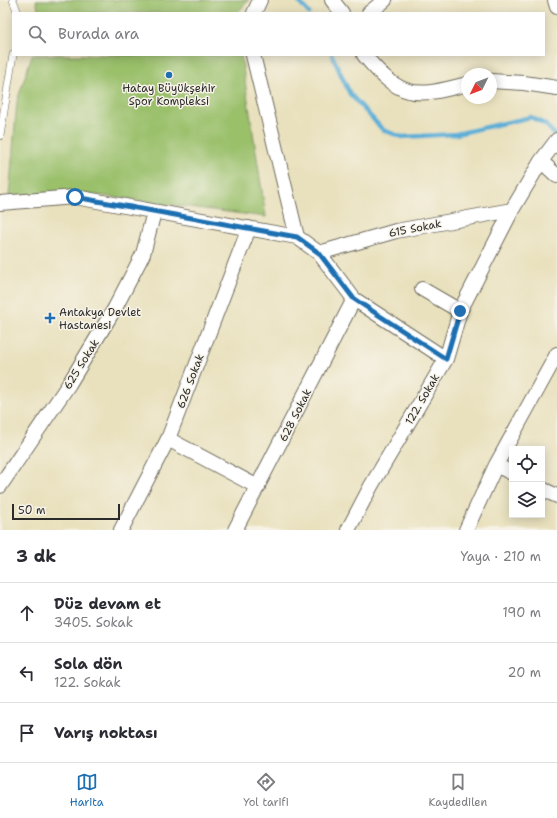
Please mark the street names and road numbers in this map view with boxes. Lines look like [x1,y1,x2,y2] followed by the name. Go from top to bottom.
[387,216,443,241] street label: 615 Sokak
[60,336,103,392] street label: 625 Sokak
[173,352,208,411] street label: 626 Sokak
[402,371,443,428] street label: 122. Sokak
[276,386,315,444] street label: 628 Sokak

